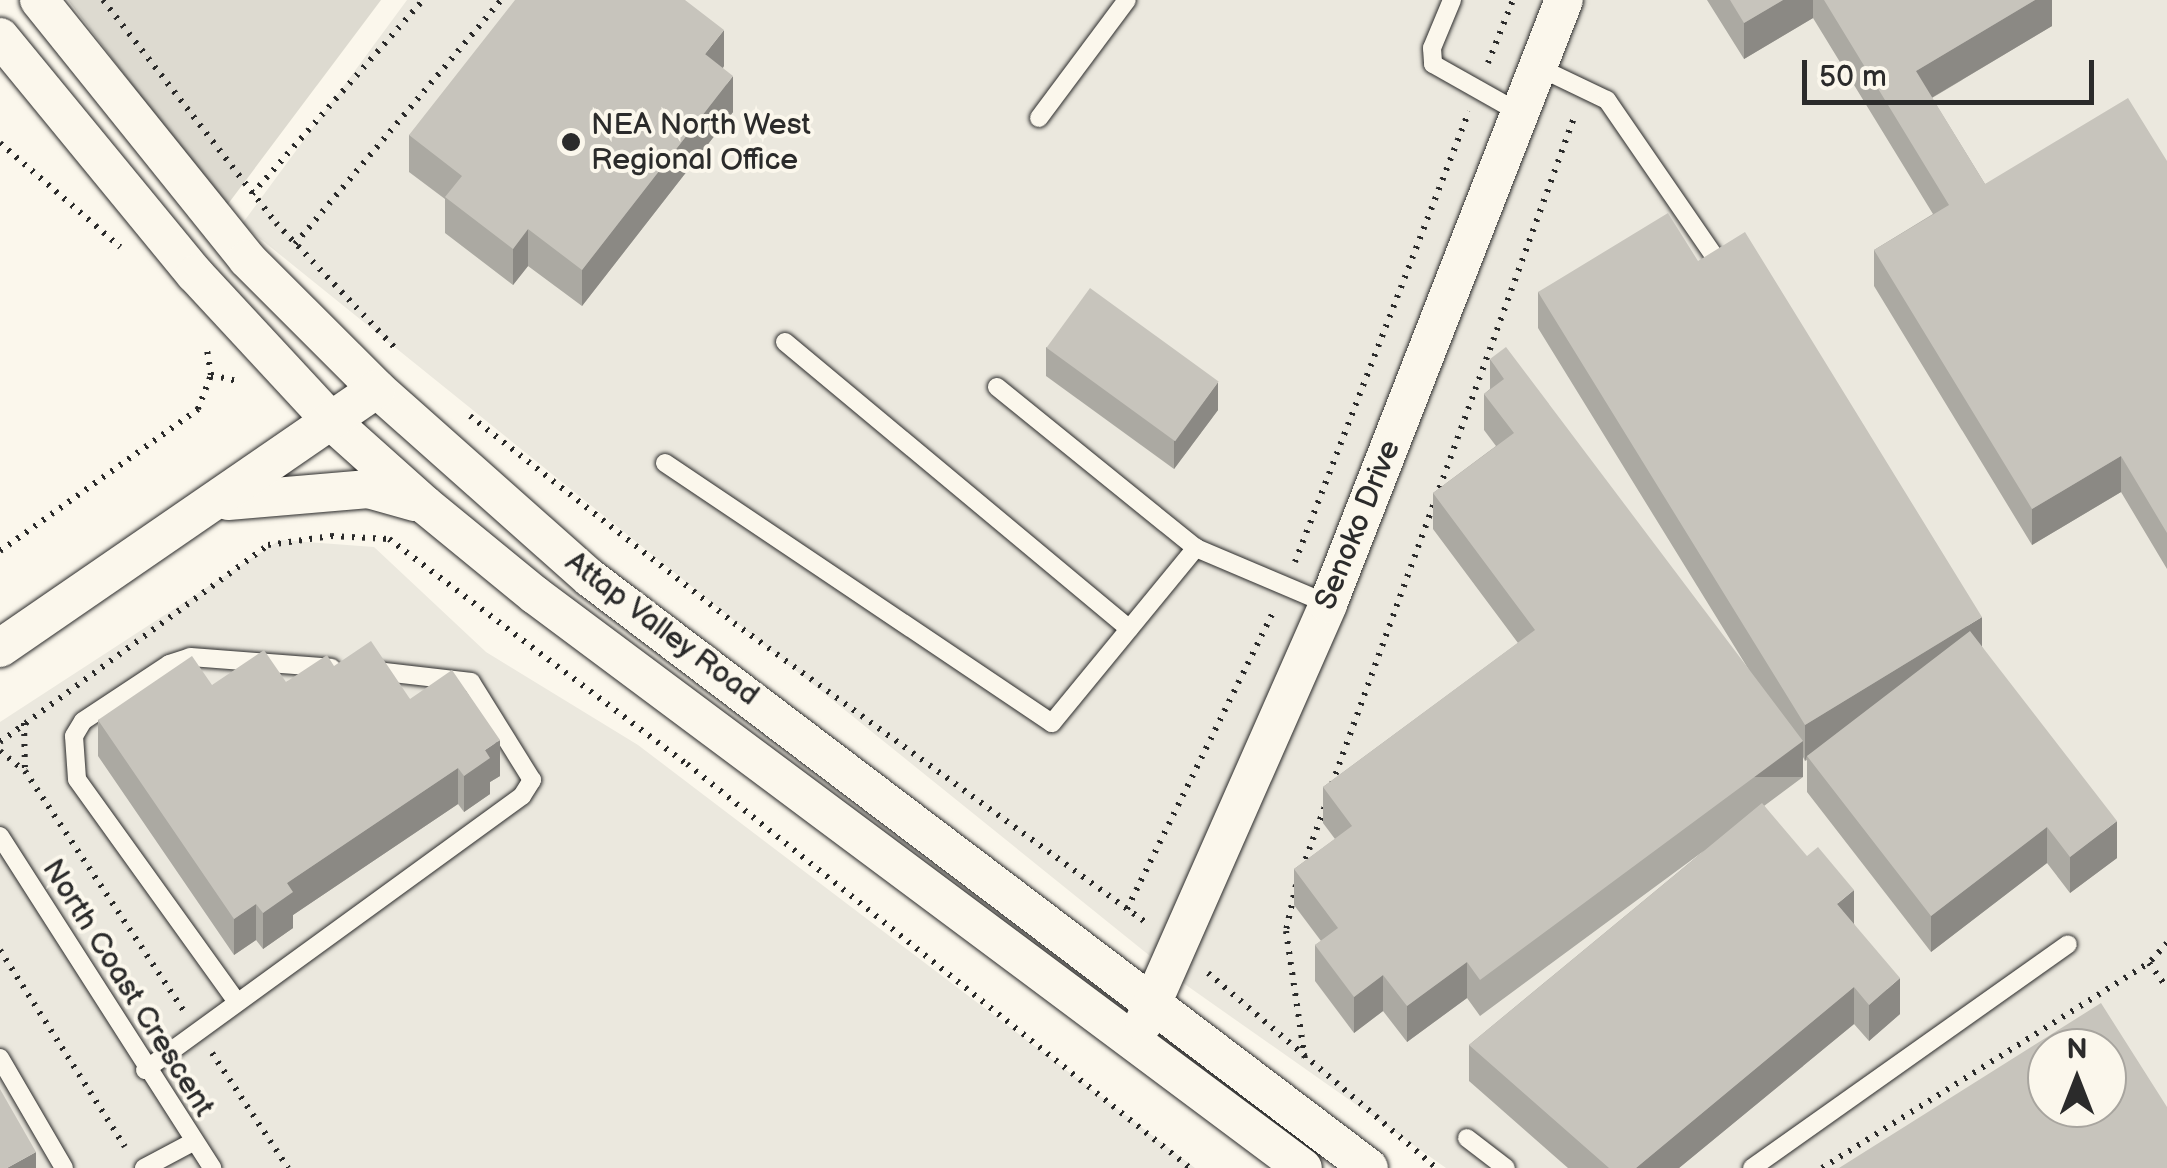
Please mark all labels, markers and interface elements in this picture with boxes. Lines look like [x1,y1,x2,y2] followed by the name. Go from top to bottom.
[1807,40,2100,102] scale bar
[1819,59,1887,95] text: 50 m
[591,107,812,178] place label: NEA North West Regional Office
[560,131,582,153] marker: NEA North West Regional Office
[1308,435,1408,615] street label: Senoko Drive
[557,543,767,715] street label: Attap Valley Road
[34,853,222,1123] street label: North Coast Crescent
[2027,1028,2127,1128] north arrow
[2066,1033,2088,1066] text: N

